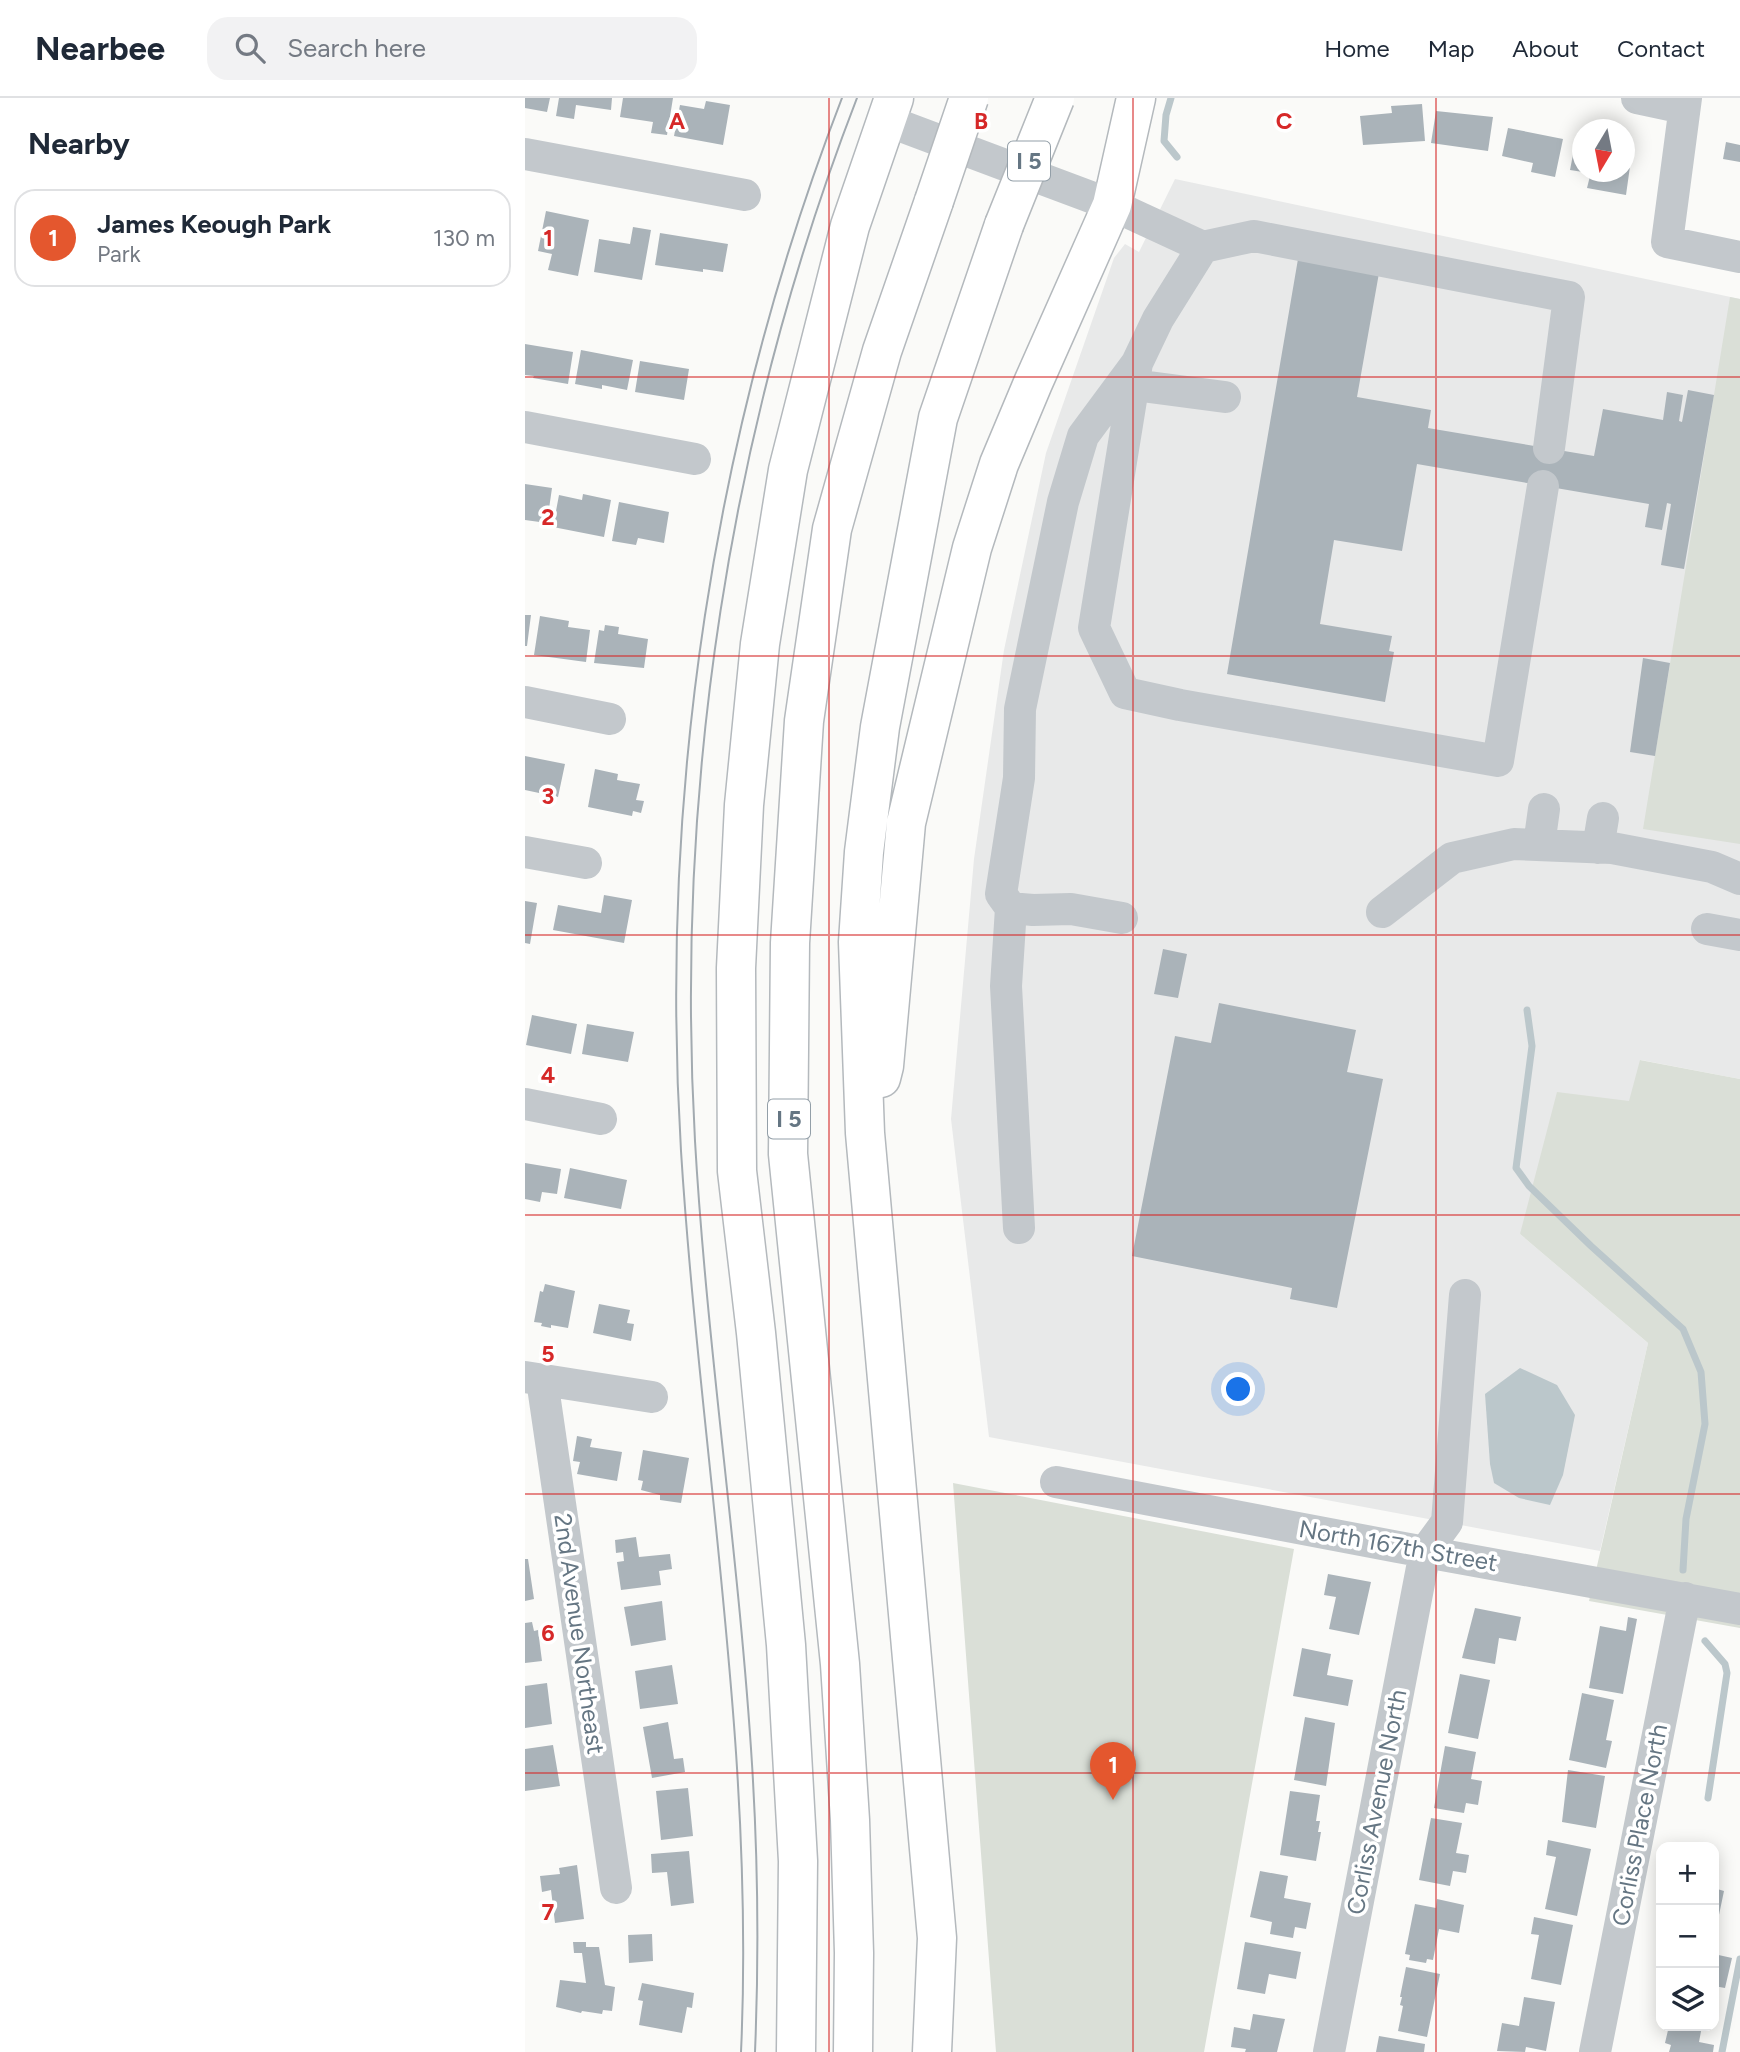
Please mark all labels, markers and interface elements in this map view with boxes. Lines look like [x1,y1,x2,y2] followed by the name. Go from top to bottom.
[207,17,697,80] search box
[35,29,165,68] text: Nearbee
[231,29,269,67] icon: search
[287,32,426,64] text: Search here
[1324,34,1390,63] text: Home
[1428,34,1474,63] text: Map
[1512,34,1579,63] text: About
[1617,34,1705,63] text: Contact
[669,107,686,135] text: A
[974,107,988,135] text: B
[1276,107,1293,135] text: C
[1572,119,1635,182] north arrow
[28,125,130,162] text: Nearby
[1008,142,1050,180] road number: I 5
[97,208,331,240] text: James Keough Park
[48,224,58,252] text: 1
[433,224,495,252] text: 130 m
[543,224,553,252] text: 1
[97,240,141,268] text: Park
[541,503,555,531] text: 2
[542,782,554,810] text: 3
[541,1061,555,1089] text: 4
[768,1100,810,1138] road number: I 5
[541,1340,555,1368] text: 5
[1221,1372,1255,1406] your location
[548,1512,611,1756] street label: 2nd Avenue Northeast
[1297,1514,1500,1577] street label: North 167th Street
[541,1619,555,1647] text: 6
[1340,1687,1413,1917] street label: Corliss Avenue North
[1606,1722,1673,1928] street label: Corliss Place North
[1090,1742,1136,1800] pin: 1
[1656,1842,1719,2031] map controls
[1656,1842,1719,1905] button: +
[542,1898,555,1926] text: 7
[1656,1905,1719,1968] button: −
[1656,1968,1719,2031] button: layers

